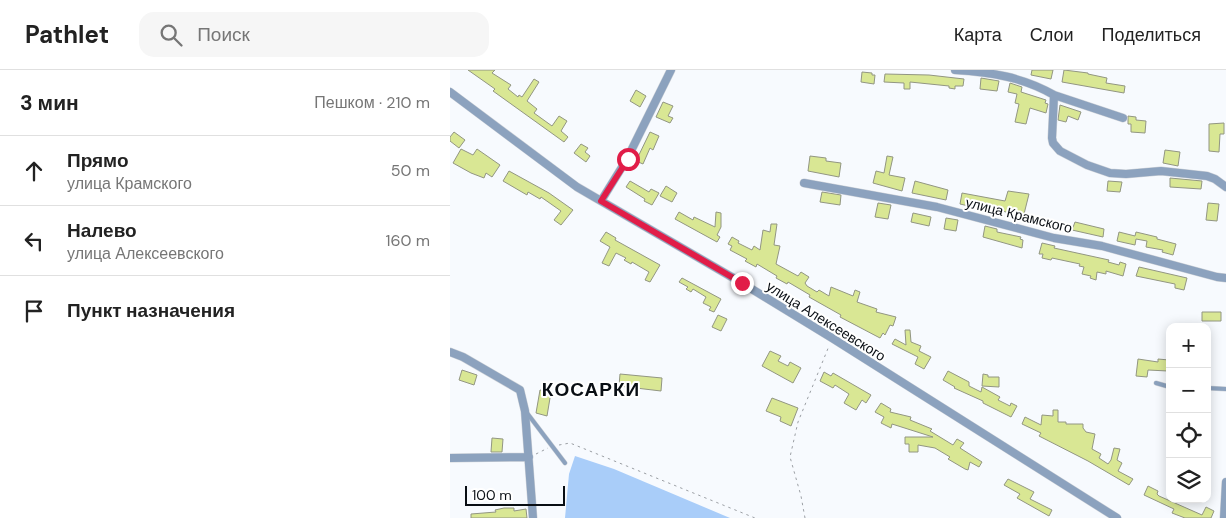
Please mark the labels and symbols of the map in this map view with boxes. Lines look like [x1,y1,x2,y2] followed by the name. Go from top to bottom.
[617,148,640,171] route start
[964,193,1074,237] street label: улица Крамского
[731,272,754,295] route end
[763,277,889,365] street label: улица Алексеевского
[542,377,640,402] district label: КОСАРКИ
[465,483,565,506] scale bar

